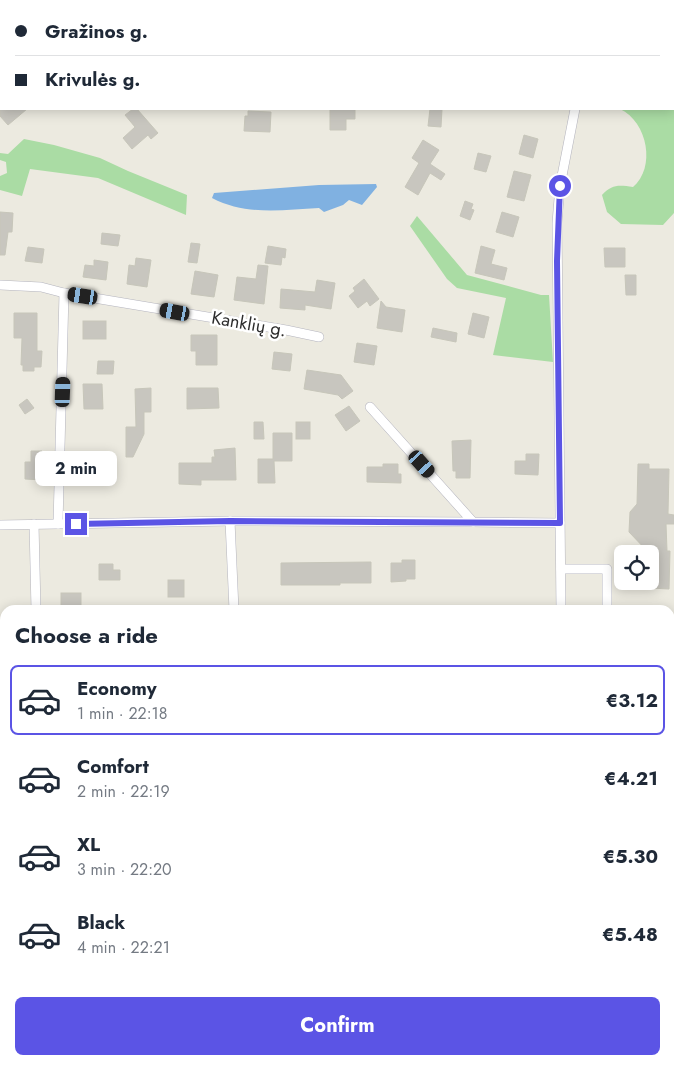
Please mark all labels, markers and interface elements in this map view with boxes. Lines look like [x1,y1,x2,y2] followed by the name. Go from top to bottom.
[45,18,148,45] text: Gražinos g.
[45,66,140,93] text: Krivulės g.
[549,175,571,197] route start
[67,286,98,306] car
[158,302,191,322] car
[210,305,288,343] street label: Kanklių g.
[54,377,71,407] car
[406,448,437,480] car
[35,452,117,486] callout: 2 min
[55,457,97,480] text: 2 min
[65,513,87,535] route end
[614,545,659,590] map controls
[614,545,659,590] button: locate
[15,619,158,651] text: Choose a ride
[77,675,157,702] text: Economy
[17,678,62,723] icon: car
[606,687,658,714] text: €3.12
[77,702,167,725] text: 1 min · 22:18
[77,753,149,780] text: Comfort
[17,756,62,801] icon: car
[604,765,658,792] text: €4.21
[77,780,170,803] text: 2 min · 22:19
[77,831,100,858] text: XL
[17,834,62,879] icon: car
[603,843,658,870] text: €5.30
[77,858,172,881] text: 3 min · 22:20
[77,909,125,936] text: Black
[17,912,62,957] icon: car
[602,921,658,948] text: €5.48
[77,936,170,959] text: 4 min · 22:21
[15,997,660,1055] button: Confirm

